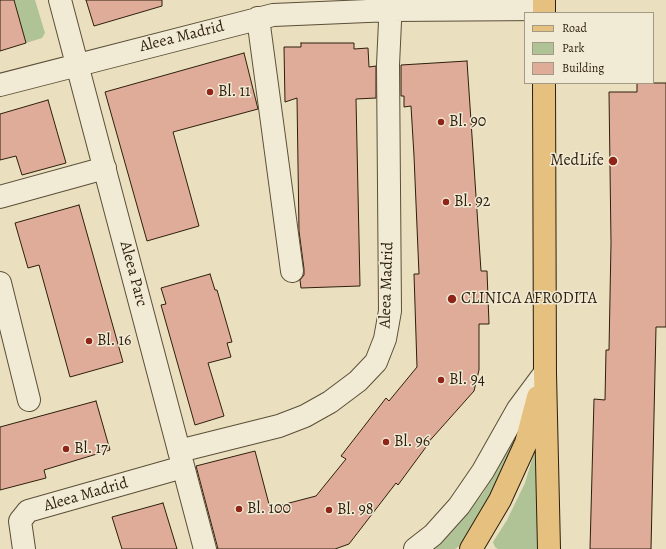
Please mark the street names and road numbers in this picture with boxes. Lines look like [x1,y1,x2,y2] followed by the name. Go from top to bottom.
[138,17,226,57] street label: Aleea Madrid
[115,239,151,309] street label: Aleea Parc
[376,241,398,329] street label: Aleea Madrid
[42,474,130,516] street label: Aleea Madrid

